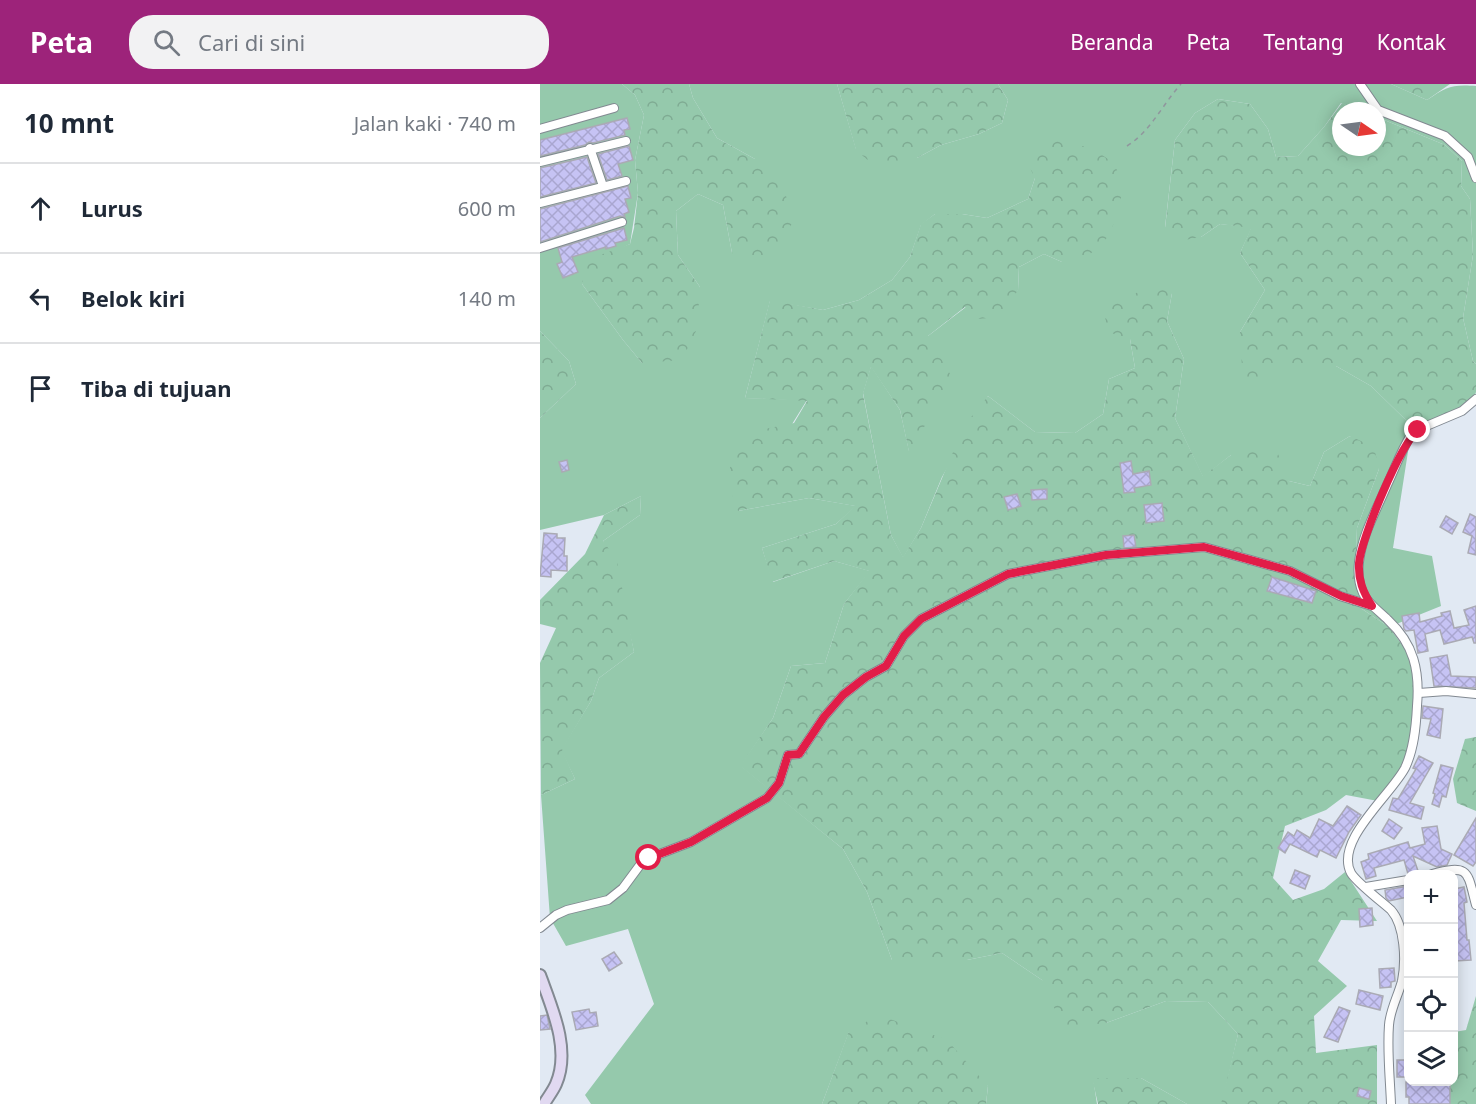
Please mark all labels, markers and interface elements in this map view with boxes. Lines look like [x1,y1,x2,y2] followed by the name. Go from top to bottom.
[129,15,549,69] search box
[30,23,93,61] text: Peta
[150,26,183,59] icon: search
[198,27,305,57] text: Cari di sini
[1070,28,1154,56] text: Beranda
[1187,28,1230,56] text: Peta
[1263,28,1344,56] text: Tentang
[1377,28,1446,56] text: Kontak
[1332,102,1386,156] north arrow
[24,105,114,141] text: 10 mnt
[354,110,516,137] text: Jalan kaki · 740 m
[24,192,57,225] icon: ahead
[81,193,143,223] text: Lurus
[458,195,516,222] text: 600 m
[24,282,57,315] icon: left
[81,283,185,313] text: Belok kiri
[458,285,516,312] text: 140 m
[24,372,57,405] icon: arrive
[81,373,231,403] text: Tiba di tujuan
[1404,416,1430,442] route end
[635,844,661,870] route start
[1404,870,1458,1086] map controls
[1404,870,1458,924] button: +
[1404,924,1458,978] button: −
[1404,978,1458,1032] button: locate
[1404,1032,1458,1086] button: layers

